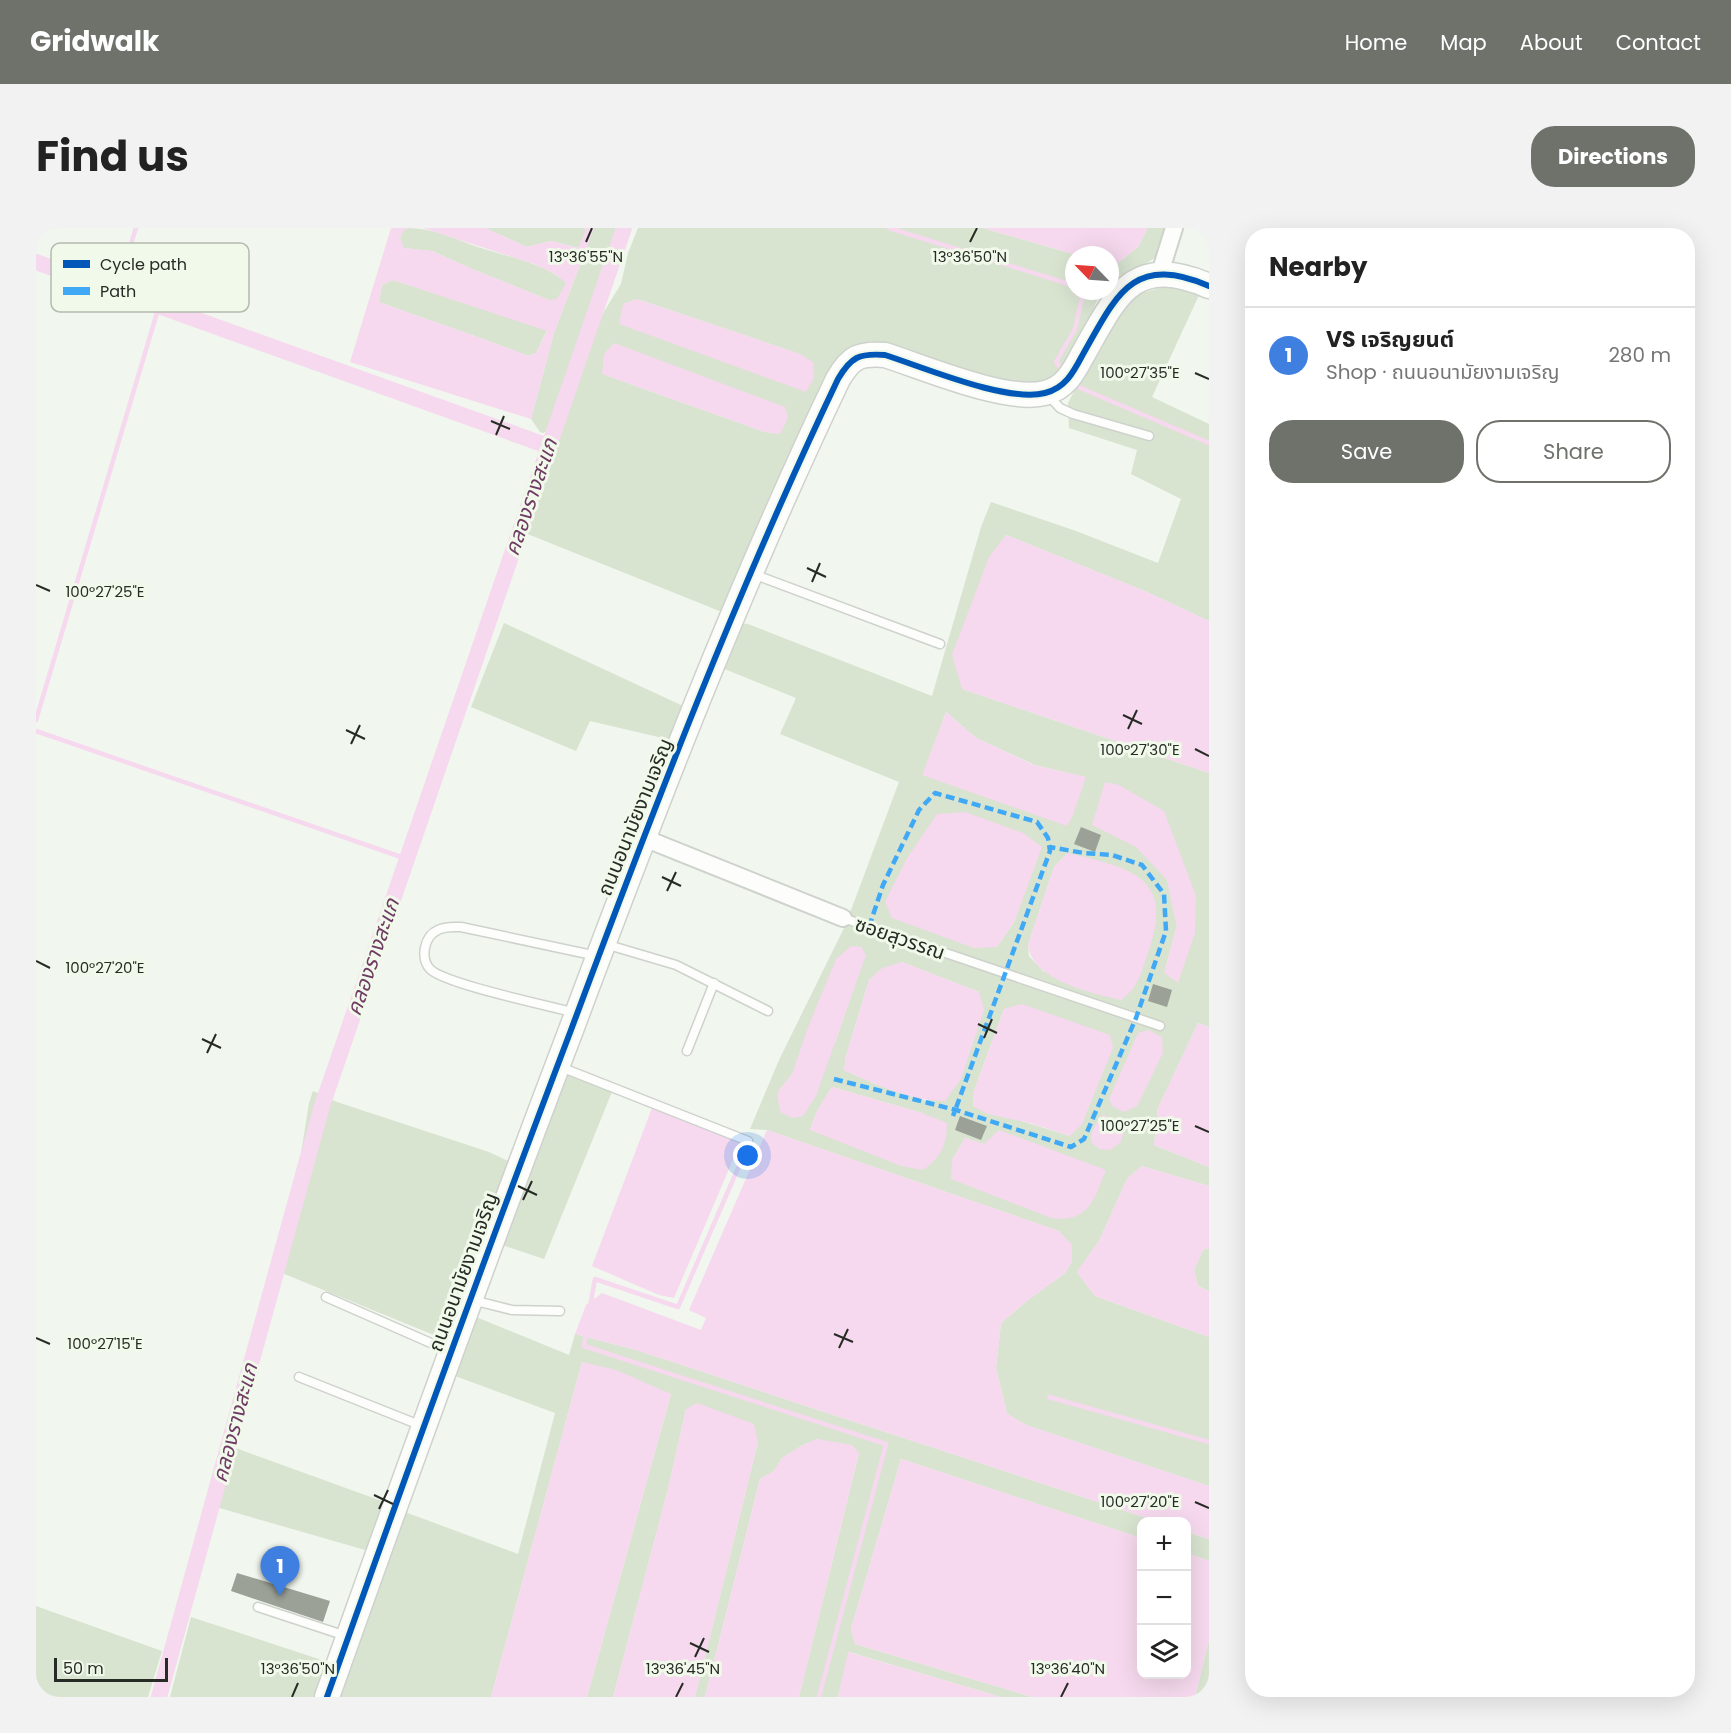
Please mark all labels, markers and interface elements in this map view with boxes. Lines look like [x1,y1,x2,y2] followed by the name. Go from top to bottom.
[30,22,159,61] text: Gridwalk
[1345,28,1407,57] text: Home
[1440,28,1487,57] text: Map
[1520,28,1583,57] text: About
[1616,28,1701,57] text: Contact
[1531,126,1695,187] button: Directions
[36,127,189,186] text: Find us
[51,243,249,312] legend
[549,246,623,267] text: 13°36'55"N
[933,246,1007,267] text: 13°36'50"N
[1065,246,1119,300] north arrow
[1269,249,1367,285] text: Nearby
[100,253,187,276] text: Cycle path
[100,280,136,303] text: Path
[1326,324,1454,355] text: VS เจริญยนต์
[1285,341,1292,369] text: 1
[1608,341,1671,369] text: 280 m
[1326,358,1559,386] text: Shop · ถนนอนามัยงามเจริญ
[1100,362,1180,383] text: 100°27'35"E
[1269,420,1464,483] button: Save
[1476,420,1671,483] button: Share
[497,433,565,559] water label: คลองรางสะแก
[65,581,145,602] text: 100°27'25"E
[591,734,679,900] street label: ถนนอนามัยงามเจริญ
[1100,739,1180,760] text: 100°27'30"E
[339,893,407,1019] water label: คลองรางสะแก
[851,910,949,966] street label: ซอยสุวรรณ
[65,957,145,978] text: 100°27'20"E
[1100,1115,1180,1136] text: 100°27'25"E
[733,1141,762,1170] your location
[421,1188,505,1356] street label: ถนนอนามัยงามเจริญ
[67,1333,143,1354] text: 100°27'15"E
[205,1359,265,1485] water label: คลองรางสะแก
[1100,1491,1180,1512] text: 100°27'20"E
[1137,1517,1191,1679] map controls
[1137,1517,1191,1571] button: +
[260,1546,300,1596] pin: 1
[1137,1571,1191,1625] button: −
[1137,1625,1191,1679] button: layers
[54,1655,168,1682] scale bar
[63,1657,104,1680] text: 50 m
[261,1658,335,1679] text: 13°36'50"N
[646,1658,720,1679] text: 13°36'45"N
[1031,1658,1105,1679] text: 13°36'40"N

